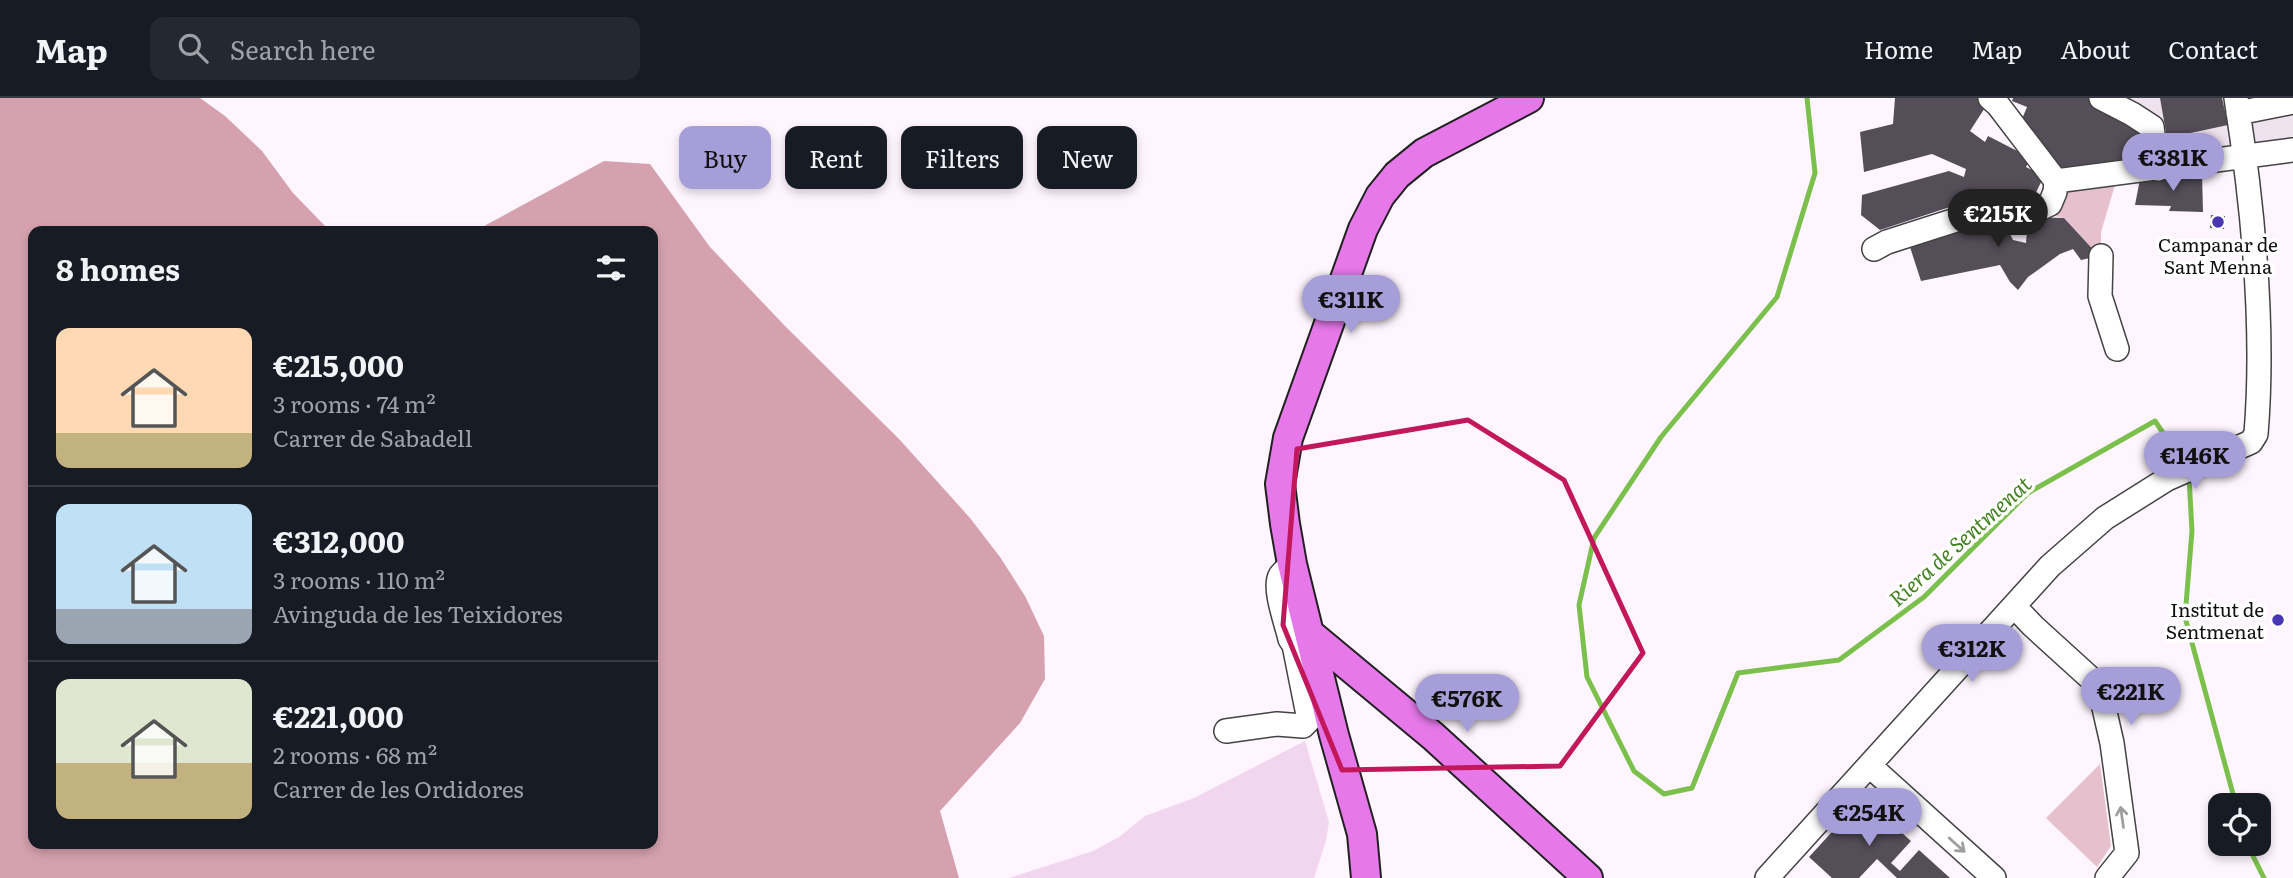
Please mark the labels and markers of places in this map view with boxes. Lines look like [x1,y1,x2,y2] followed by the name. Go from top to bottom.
[2124,134,2222,193] pin: €381K
[1949,190,2047,249] pin: €215K
[2210,214,2226,230] marker: Campanar de Sant Menna
[2158,230,2278,280] place label: Campanar de Sant Menna
[1302,275,1400,335] pin: €311K
[2146,432,2244,491] pin: €146K
[2166,595,2264,645] place label: Institut de Sentmenat
[2270,612,2286,628] marker: Institut de Sentmenat
[1923,624,2021,684] pin: €312K
[2082,668,2180,727] pin: €221K
[1418,674,1516,734] pin: €576K
[1820,788,1918,848] pin: €254K

